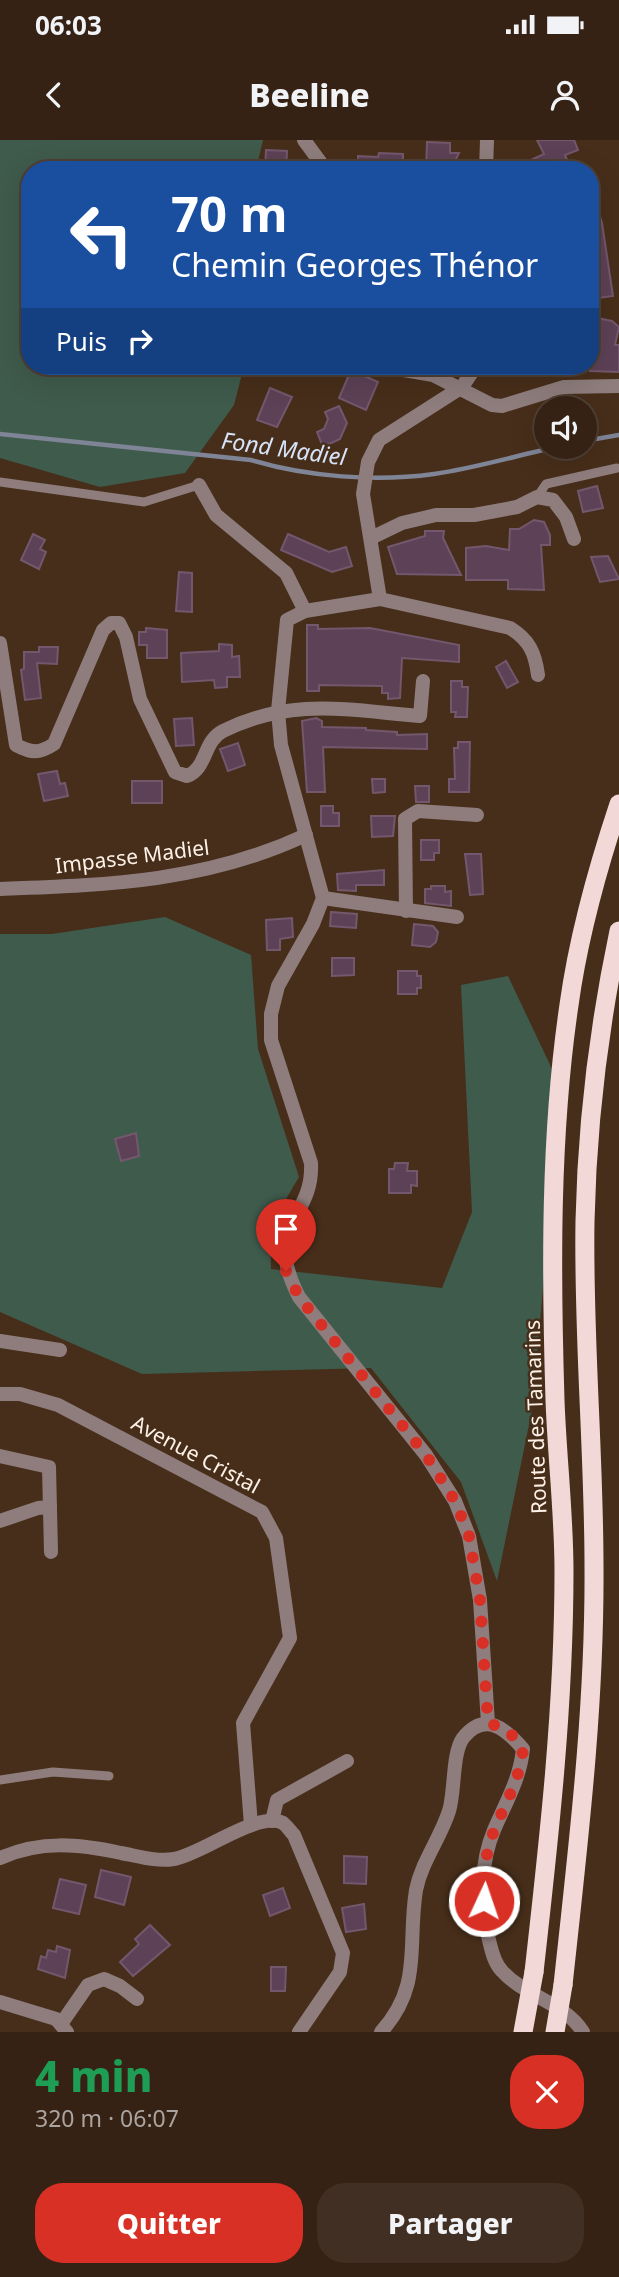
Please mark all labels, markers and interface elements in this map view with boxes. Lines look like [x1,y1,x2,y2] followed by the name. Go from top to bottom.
[35,7,102,43] text: 06:03
[249,73,370,116] text: Beeline
[35,76,73,114] icon: back
[546,76,584,114] icon: person
[171,180,288,246] text: 70 m
[56,189,147,280] icon: left
[171,243,538,286] text: Chemin Georges Thénor
[121,322,159,360] icon: right
[56,323,107,359] text: Puis
[534,396,597,459] map controls
[534,396,597,459] button: sound
[220,423,349,473] water label: Fond Madiel
[53,833,211,879] street label: Impasse Madiel
[256,1199,316,1271] pin
[267,1210,305,1248] icon: arrive
[518,1319,552,1515] street label: Route des Tamarins
[127,1408,265,1500] street label: Avenue Cristal
[447,1864,521,1938] position arrow
[35,2047,152,2104] text: 4 min
[510,2055,584,2129] button: close
[35,2102,179,2134] text: 320 m · 06:07
[35,2183,303,2263] button: Quitter
[317,2183,584,2263] button: Partager

